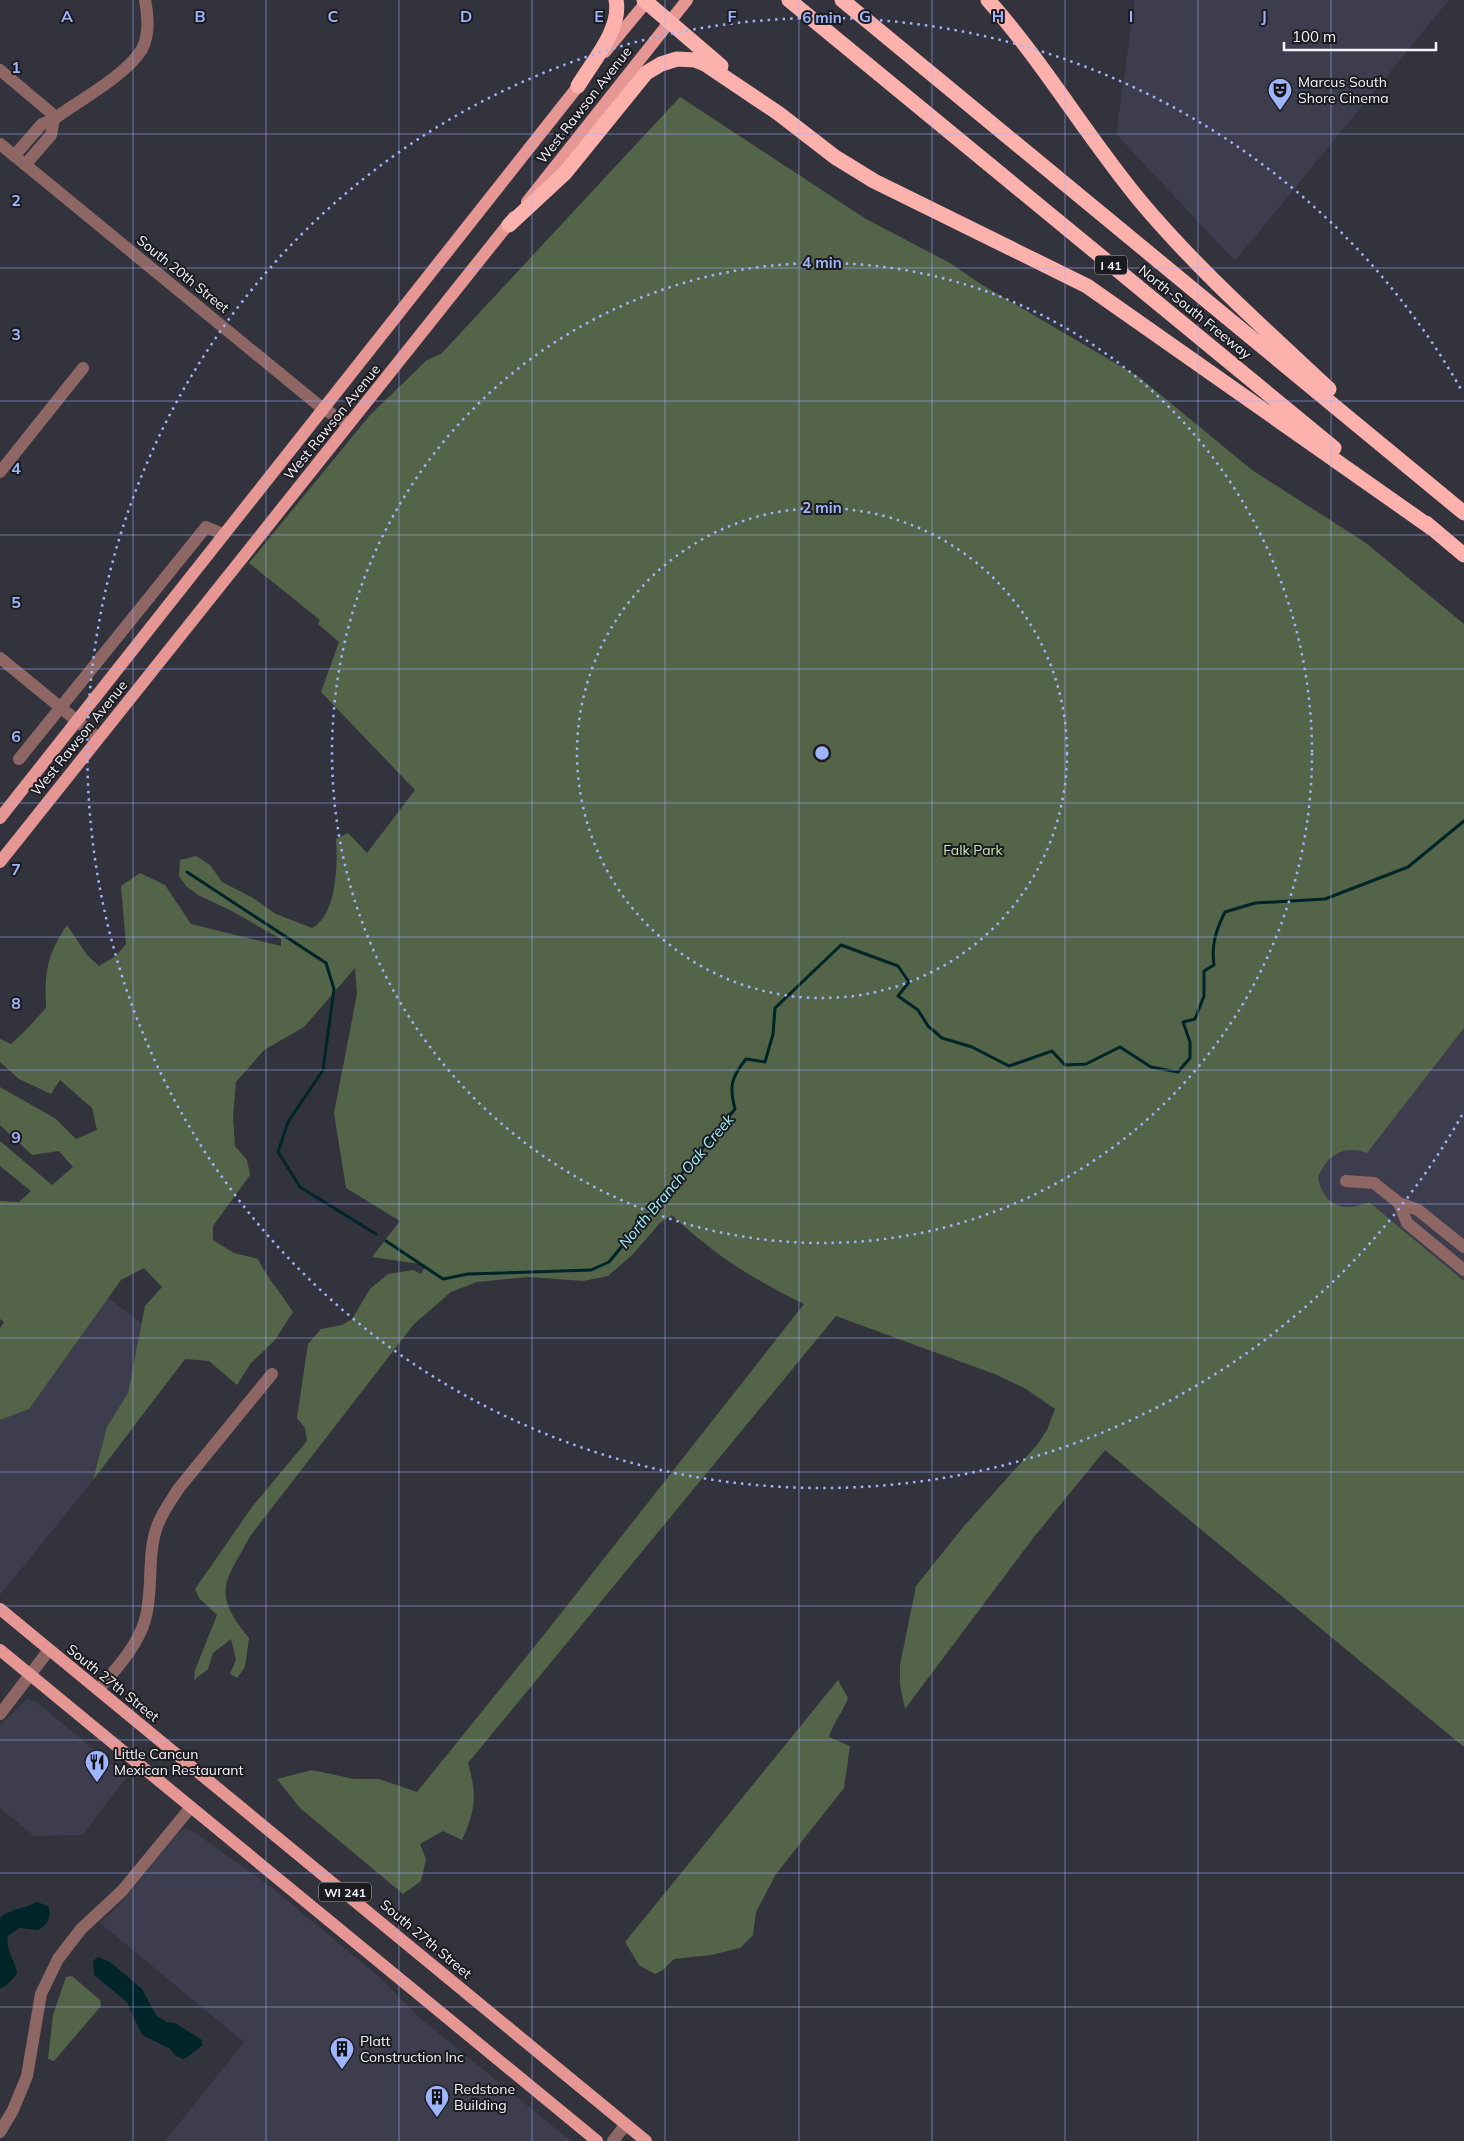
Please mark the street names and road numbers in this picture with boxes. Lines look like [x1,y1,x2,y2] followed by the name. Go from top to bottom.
[533,43,635,167] street label: West Rawson Avenue
[133,231,233,317] street label: South 20th Street
[1095,256,1127,274] road number: I 41
[1135,261,1255,363] street label: North-South Freeway
[280,361,384,483] street label: West Rawson Avenue
[27,677,131,799] street label: West Rawson Avenue
[63,1640,163,1726] street label: South 27th Street
[319,1882,371,1901] road number: WI 241
[377,1896,475,1983] street label: South 27th Street

